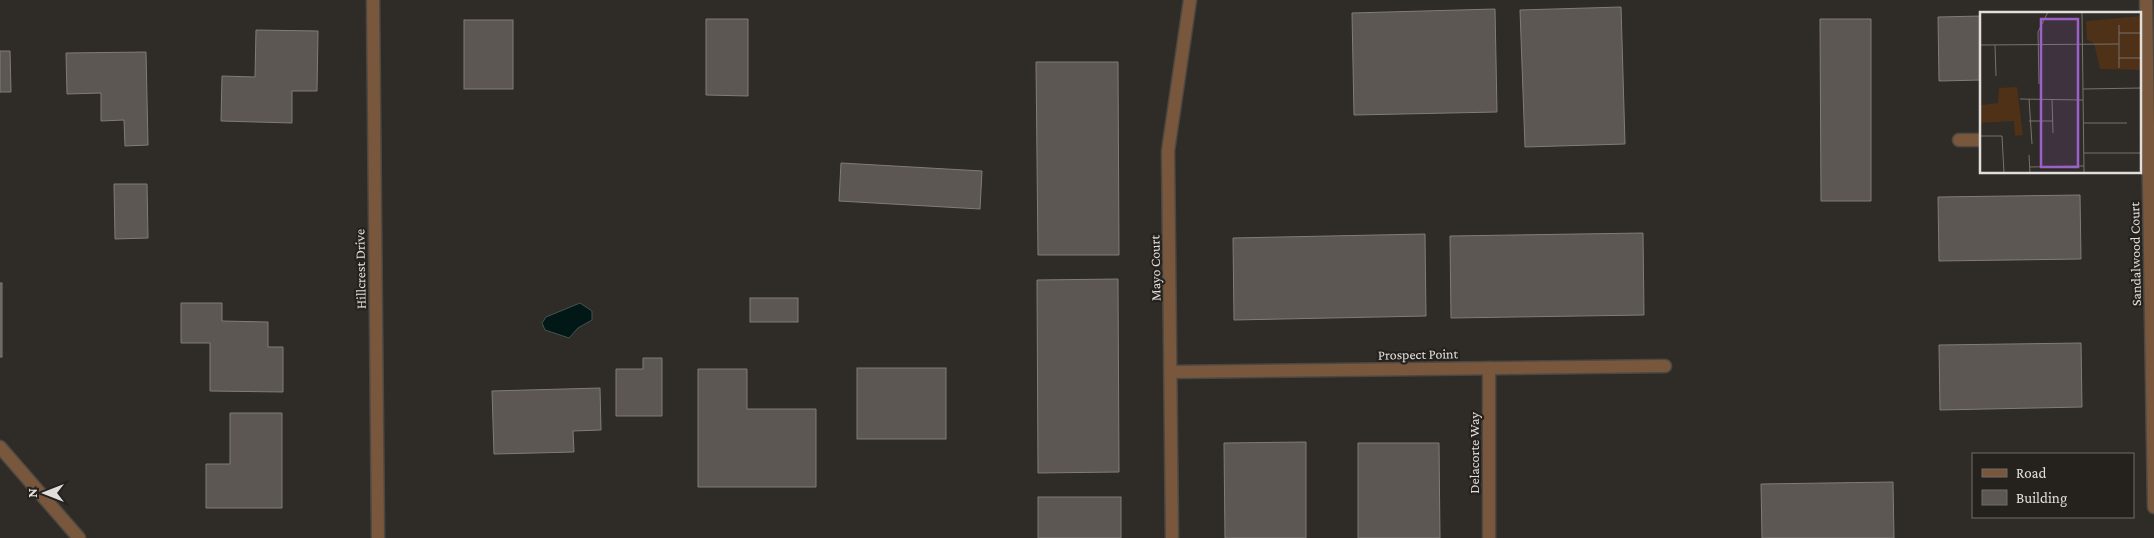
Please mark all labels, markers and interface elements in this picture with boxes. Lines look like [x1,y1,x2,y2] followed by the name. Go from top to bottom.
[1980,12,2142,174] inset map
[2126,201,2144,306] street label: Sandalwood Court
[351,229,369,309] street label: Hillcrest Drive
[1146,234,1164,301] street label: Mayo Court
[1378,345,1459,363] street label: Prospect Point
[1466,412,1482,494] street label: Delacorte Way
[1972,453,2134,518] legend
[2016,465,2047,481] text: Road
[20,468,70,518] north arrow
[24,488,40,498] text: N
[2016,490,2067,507] text: Building

